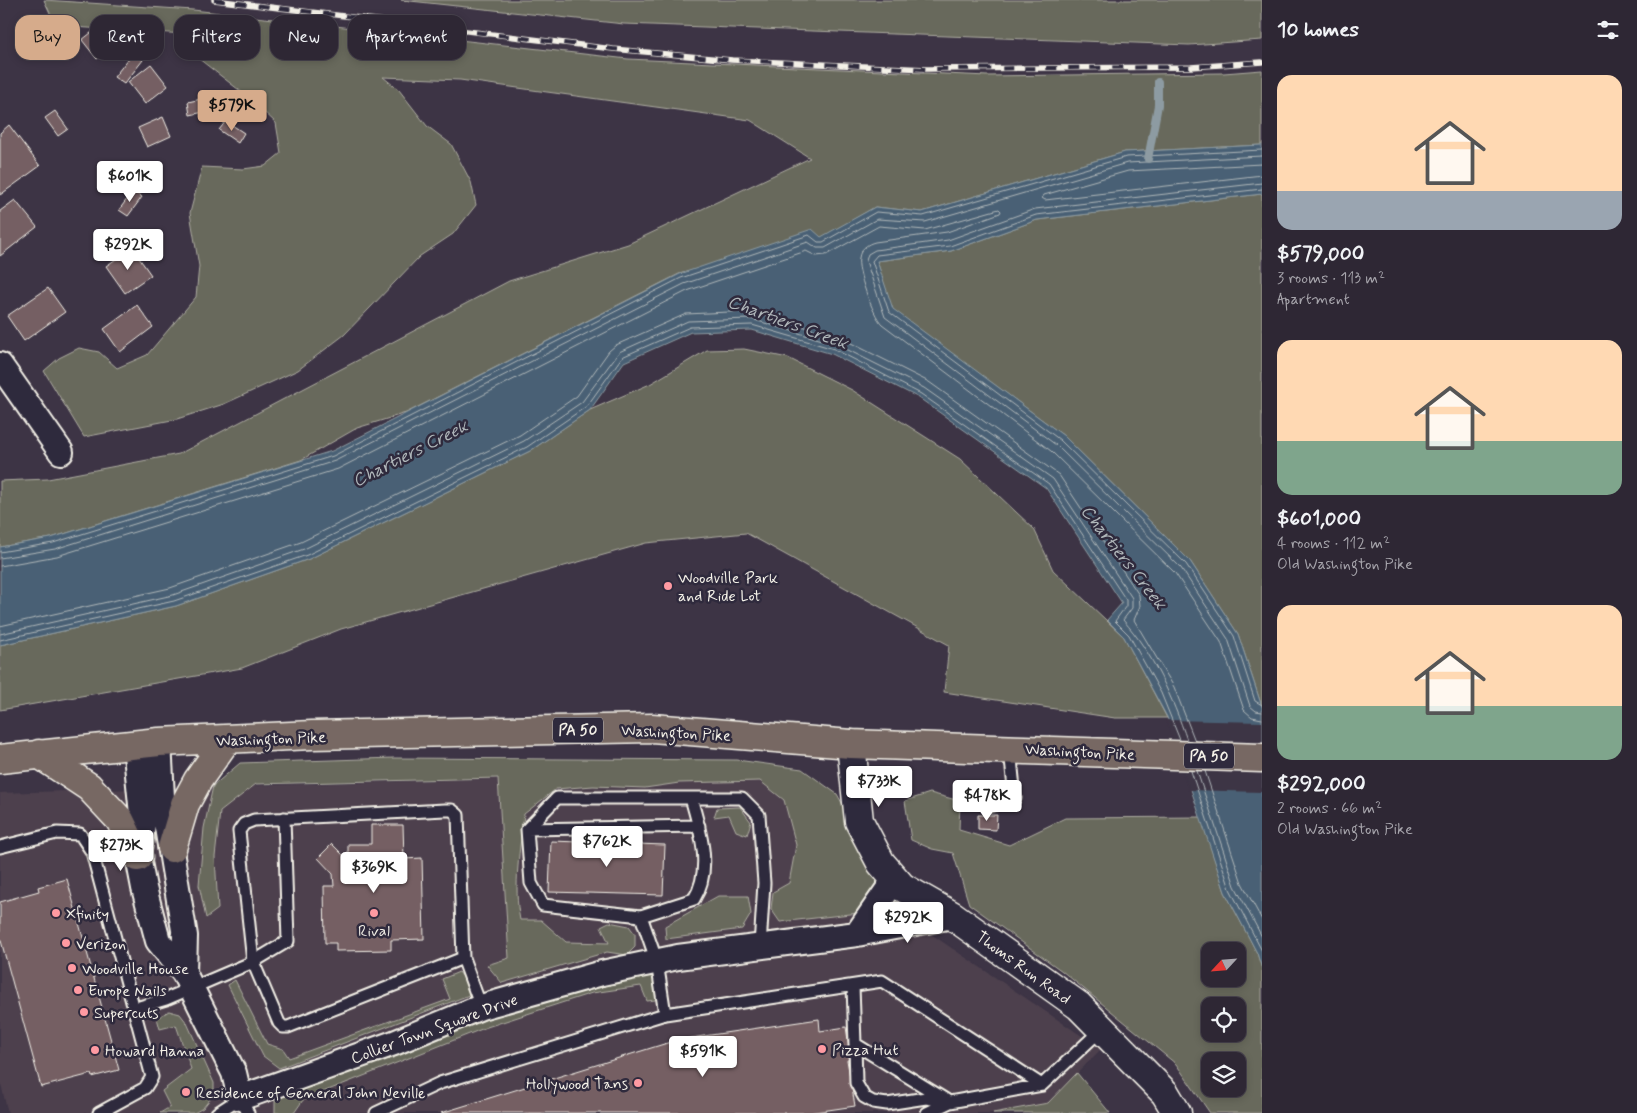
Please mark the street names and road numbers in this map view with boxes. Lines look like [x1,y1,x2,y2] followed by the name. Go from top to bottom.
[553,718,603,742] road number: PA 50
[620,720,731,748] street label: Washington Pike
[216,727,326,753] street label: Washington Pike
[1024,739,1135,767] street label: Washington Pike
[1184,744,1234,768] road number: PA 50
[972,927,1075,1010] street label: Thoms Run Road
[348,989,521,1069] street label: Collier Town Square Drive

